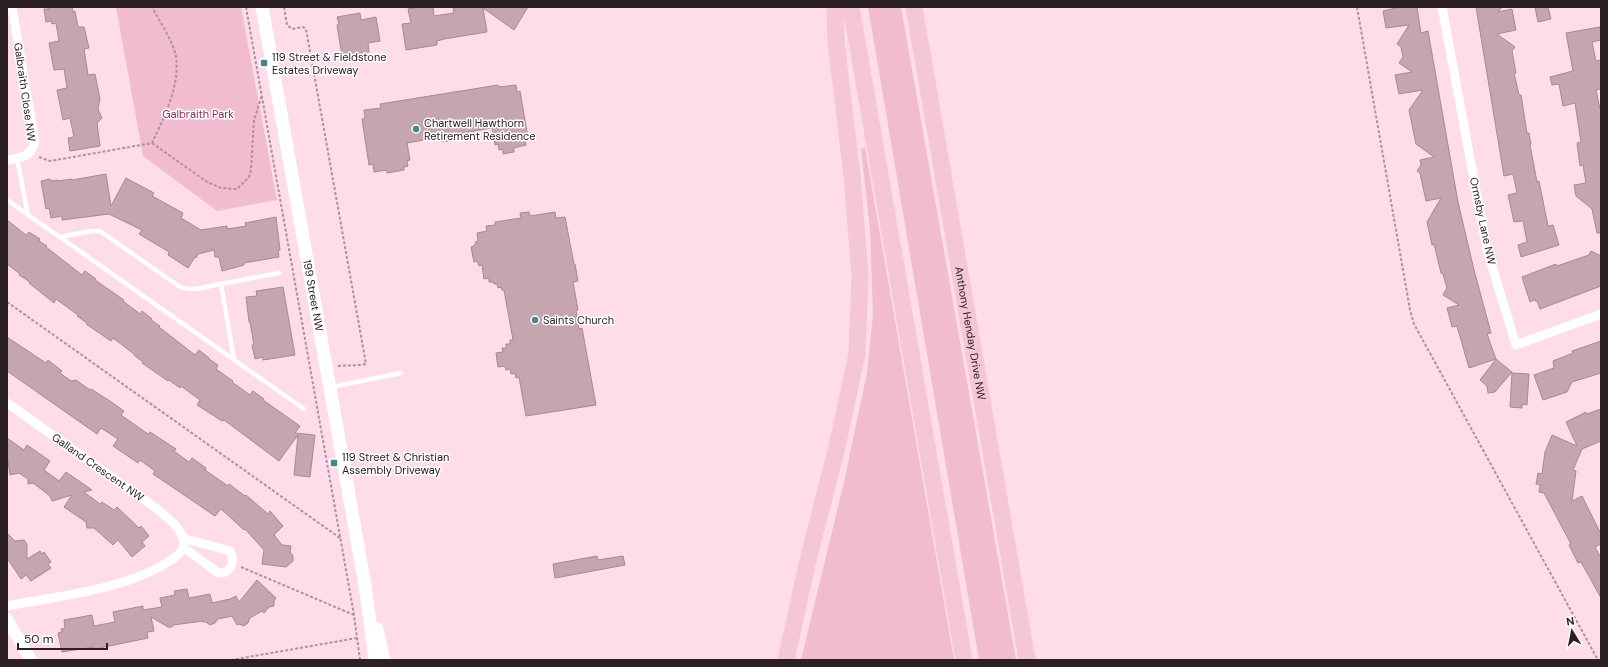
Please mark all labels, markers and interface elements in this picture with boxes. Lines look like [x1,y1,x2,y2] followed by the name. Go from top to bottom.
[11,42,39,143] street label: Galbraith Close NW
[272,50,386,77] place label: 119 Street & Fieldstone Estates Driveway
[259,58,269,68] marker: 119 Street & Fieldstone Estates Driveway
[162,107,234,121] park label: Galbraith Park
[424,116,536,143] place label: Chartwell Hawthorn Retirement Residence
[411,124,421,134] marker: Chartwell Hawthorn Retirement Residence
[1467,176,1499,266] street label: Ormsby Lane NW
[300,258,327,333] street label: 199 Street NW
[952,265,989,401] street label: Anthony Henday Drive NW
[543,313,614,327] place label: Saints Church
[530,315,540,325] marker: Saints Church
[49,430,147,504] street label: Galland Crescent NW
[342,450,449,477] place label: 119 Street & Christian Assembly Driveway
[329,458,339,468] marker: 119 Street & Christian Assembly Driveway
[1552,611,1592,651] north arrow
[1565,614,1575,629] text: N
[18,625,107,651] scale bar
[24,631,53,647] text: 50 m

